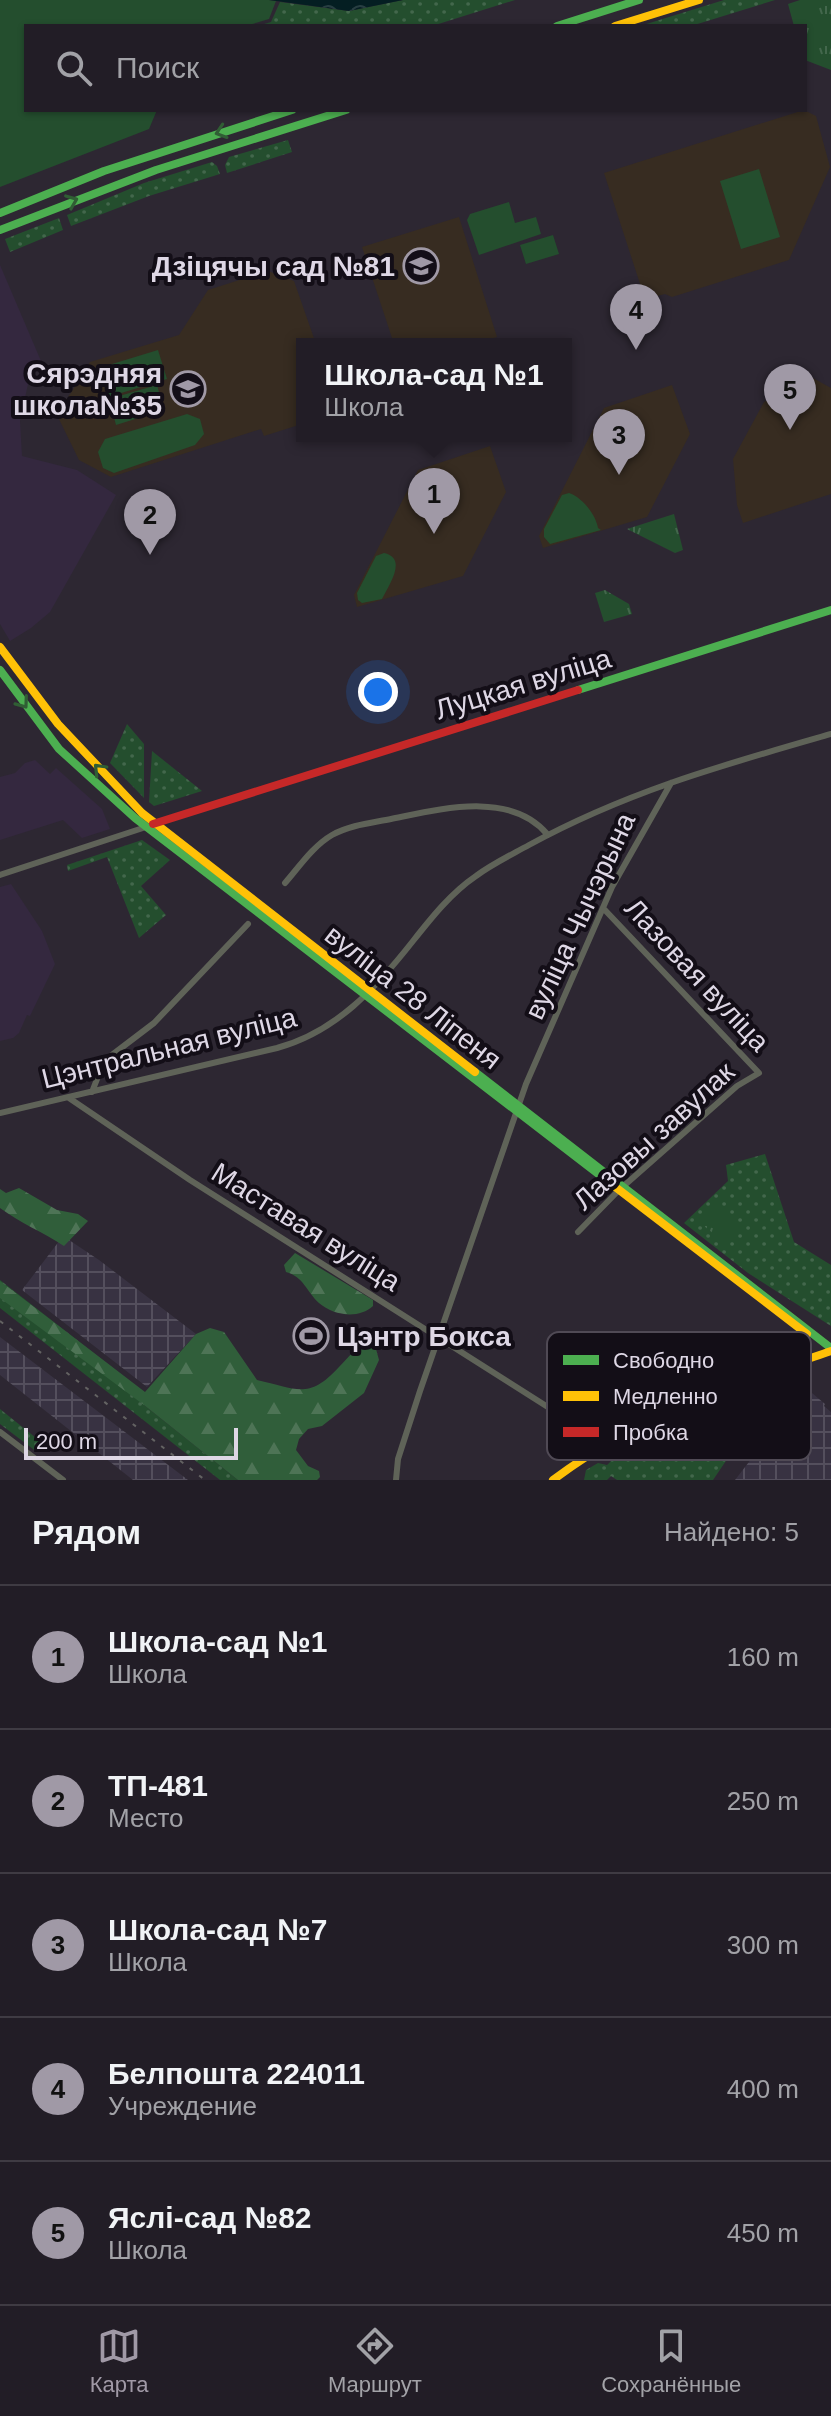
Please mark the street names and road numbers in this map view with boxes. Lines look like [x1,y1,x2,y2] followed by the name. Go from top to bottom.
[431,642,615,725] street label: Луцкая вуліца
[519,808,642,1024] street label: вуліца Чычэрына
[619,893,776,1058] street label: Лазовая вуліца
[319,919,507,1075] street label: вуліца 28 Ліпеня
[39,1001,300,1095] street label: Цэнтральная вуліца
[568,1055,741,1216] street label: Лазовы завулак
[206,1157,406,1298] street label: Маставая вуліца

